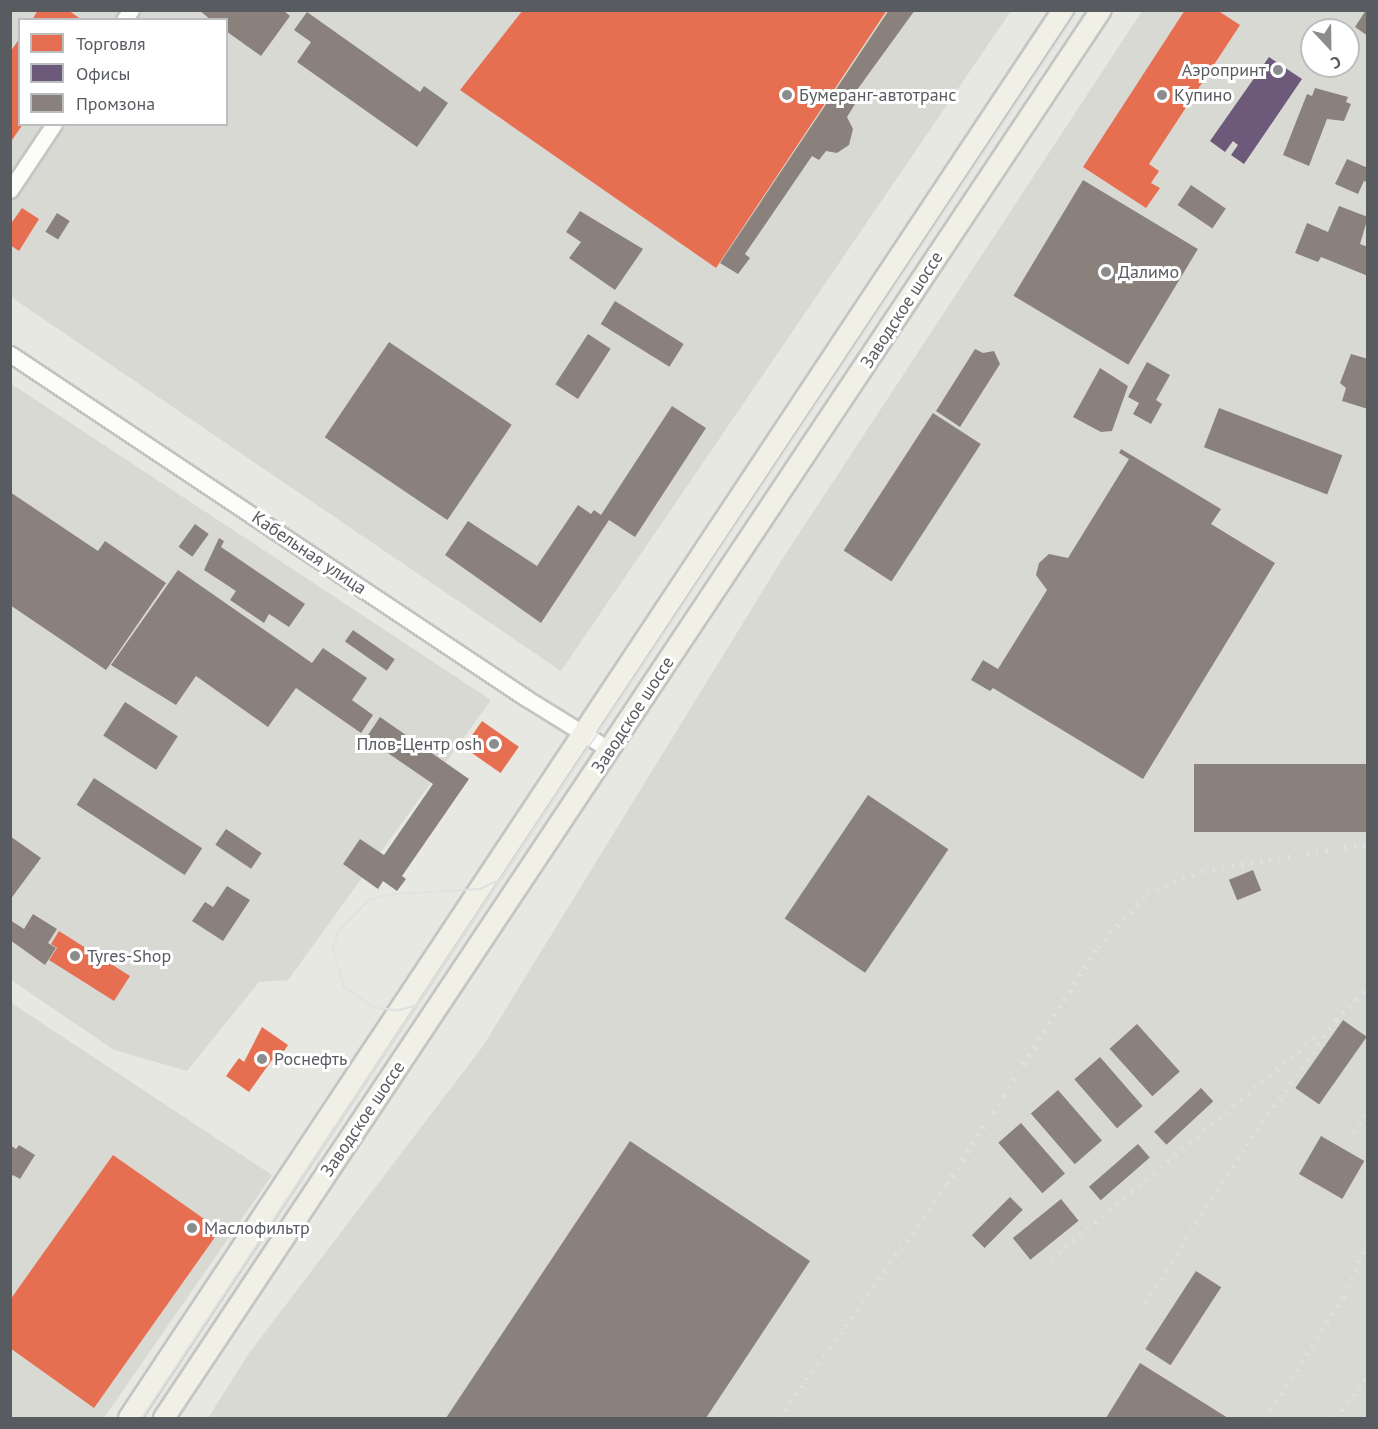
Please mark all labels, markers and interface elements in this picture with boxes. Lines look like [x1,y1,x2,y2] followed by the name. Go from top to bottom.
[18,18,228,126] legend
[1300,18,1360,78] north arrow
[76,32,146,55] text: Торговля
[1328,52,1344,74] text: С
[1182,59,1266,81] place label: Аэропринт
[76,62,130,85] text: Офисы
[1271,63,1285,77] marker: Аэропринт
[799,84,956,106] place label: Бумеранг-автотранс
[1174,84,1232,106] place label: Купино
[780,88,794,102] marker: Бумеранг-автотранс
[1155,88,1169,102] marker: Купино
[76,92,155,115] text: Промзона
[856,248,948,372] street label: Заводское шоссе
[1118,261,1179,283] place label: Далимо
[1099,265,1113,279] marker: Далимо
[248,507,370,599] street label: Кабельная улица
[587,653,679,777] street label: Заводское шоссе
[356,733,482,755] place label: Плов-Центр osh
[487,737,501,751] marker: Плов-Центр osh
[87,945,171,967] place label: Tyres-Shop
[68,949,82,963] marker: Tyres-Shop
[274,1048,347,1070] place label: Роснефть
[255,1052,269,1066] marker: Роснефть
[316,1057,410,1181] street label: Заводское шоссе
[204,1217,310,1239] place label: Маслофильтр
[185,1221,199,1235] marker: Маслофильтр

